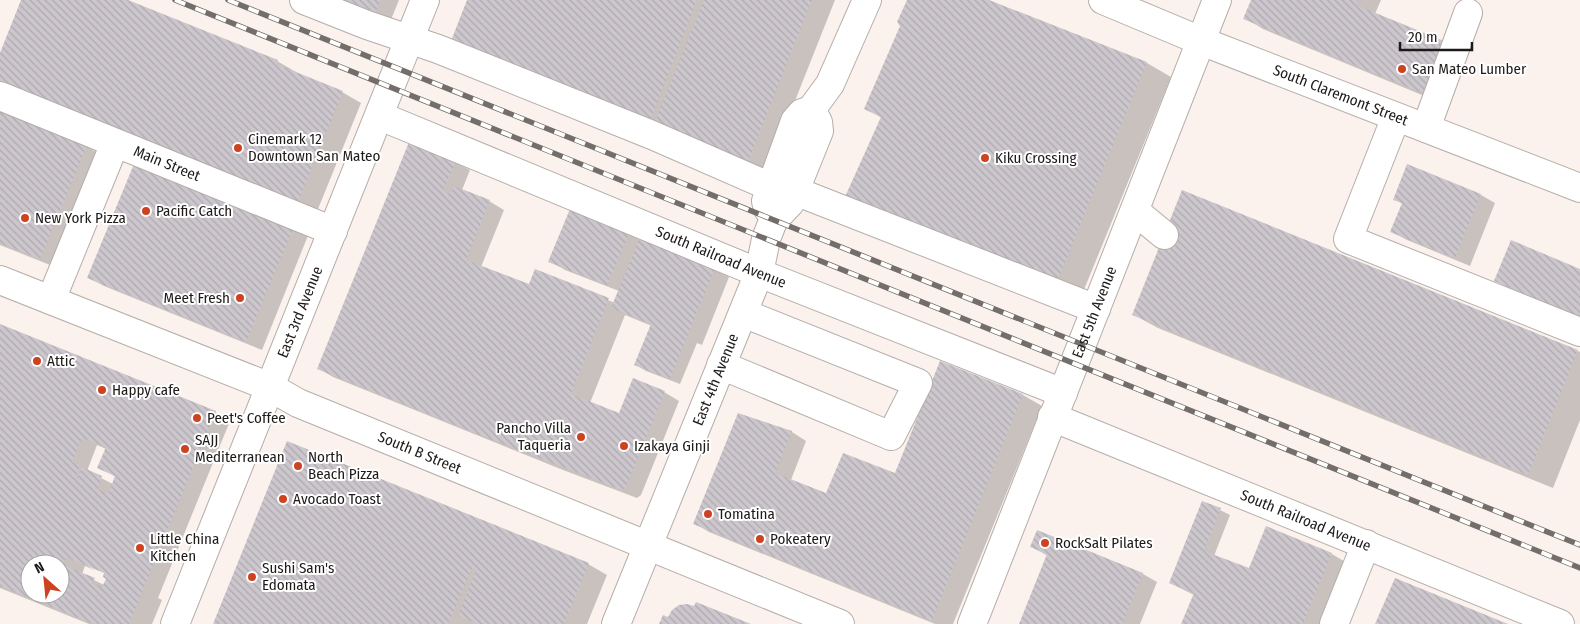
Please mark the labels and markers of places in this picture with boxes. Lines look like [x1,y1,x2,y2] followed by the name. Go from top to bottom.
[1412,60,1527,78] place label: San Mateo Lumber
[1396,63,1408,75] marker: San Mateo Lumber
[248,130,380,165] place label: Cinemark 12 Downtown San Mateo
[232,142,244,154] marker: Cinemark 12 Downtown San Mateo
[995,149,1076,167] place label: Kiku Crossing
[979,152,991,164] marker: Kiku Crossing
[156,202,232,220] place label: Pacific Catch
[140,205,152,217] marker: Pacific Catch
[35,209,126,227] place label: New York Pizza
[19,212,31,224] marker: New York Pizza
[164,289,230,307] place label: Meet Fresh
[234,292,246,304] marker: Meet Fresh
[47,352,75,370] place label: Attic
[31,355,43,367] marker: Attic
[112,381,180,399] place label: Happy cafe
[96,384,108,396] marker: Happy cafe
[207,409,286,427] place label: Peet's Coffee
[191,412,203,424] marker: Peet's Coffee
[496,419,571,454] place label: Pancho Villa Taqueria
[195,431,285,466] place label: SAJJ Mediterranean
[575,431,587,443] marker: Pancho Villa Taqueria
[634,437,710,455] place label: Izakaya Ginji
[618,440,630,452] marker: Izakaya Ginji
[179,443,191,455] marker: SAJJ Mediterranean
[308,448,379,483] place label: North Beach Pizza
[292,460,304,472] marker: North Beach Pizza
[293,490,381,508] place label: Avocado Toast
[277,493,289,505] marker: Avocado Toast
[718,505,775,523] place label: Tomatina
[702,508,714,520] marker: Tomatina
[150,530,219,565] place label: Little China Kitchen
[770,530,831,548] place label: Pokeatery
[754,533,766,545] marker: Pokeatery
[1055,534,1153,552] place label: RockSalt Pilates
[1039,537,1051,549] marker: RockSalt Pilates
[134,542,146,554] marker: Little China Kitchen
[262,559,334,594] place label: Sushi Sam's Edomata
[246,571,258,583] marker: Sushi Sam's Edomata

